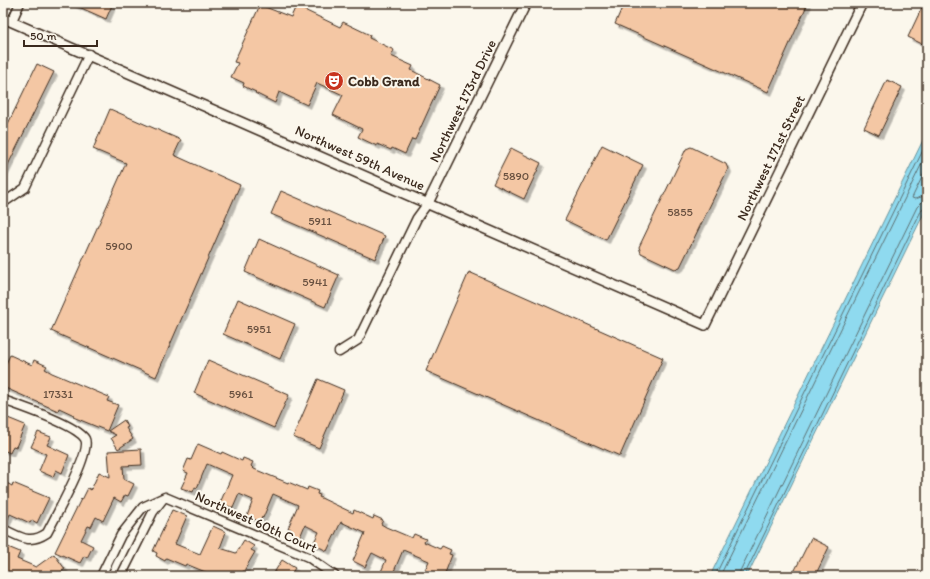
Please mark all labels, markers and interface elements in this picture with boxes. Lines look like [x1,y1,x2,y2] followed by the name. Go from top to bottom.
[24,22,97,48] scale bar
[30,29,56,43] text: 50 m
[426,37,500,165] street label: Northwest 173rd Drive
[323,70,345,92] theatre icon: Cobb Grand
[348,73,420,90] place label: Cobb Grand
[733,92,809,224] street label: Northwest 171st Street
[292,122,428,194] street label: Northwest 59th Avenue
[503,169,529,183] house number: 5890
[667,205,693,219] house number: 5855
[308,214,332,228] house number: 5911
[105,239,133,253] house number: 5900
[302,275,328,289] house number: 5941
[247,322,272,336] house number: 5951
[43,387,74,401] house number: 17331
[229,387,254,401] house number: 5961
[192,487,320,557] street label: Northwest 60th Court

